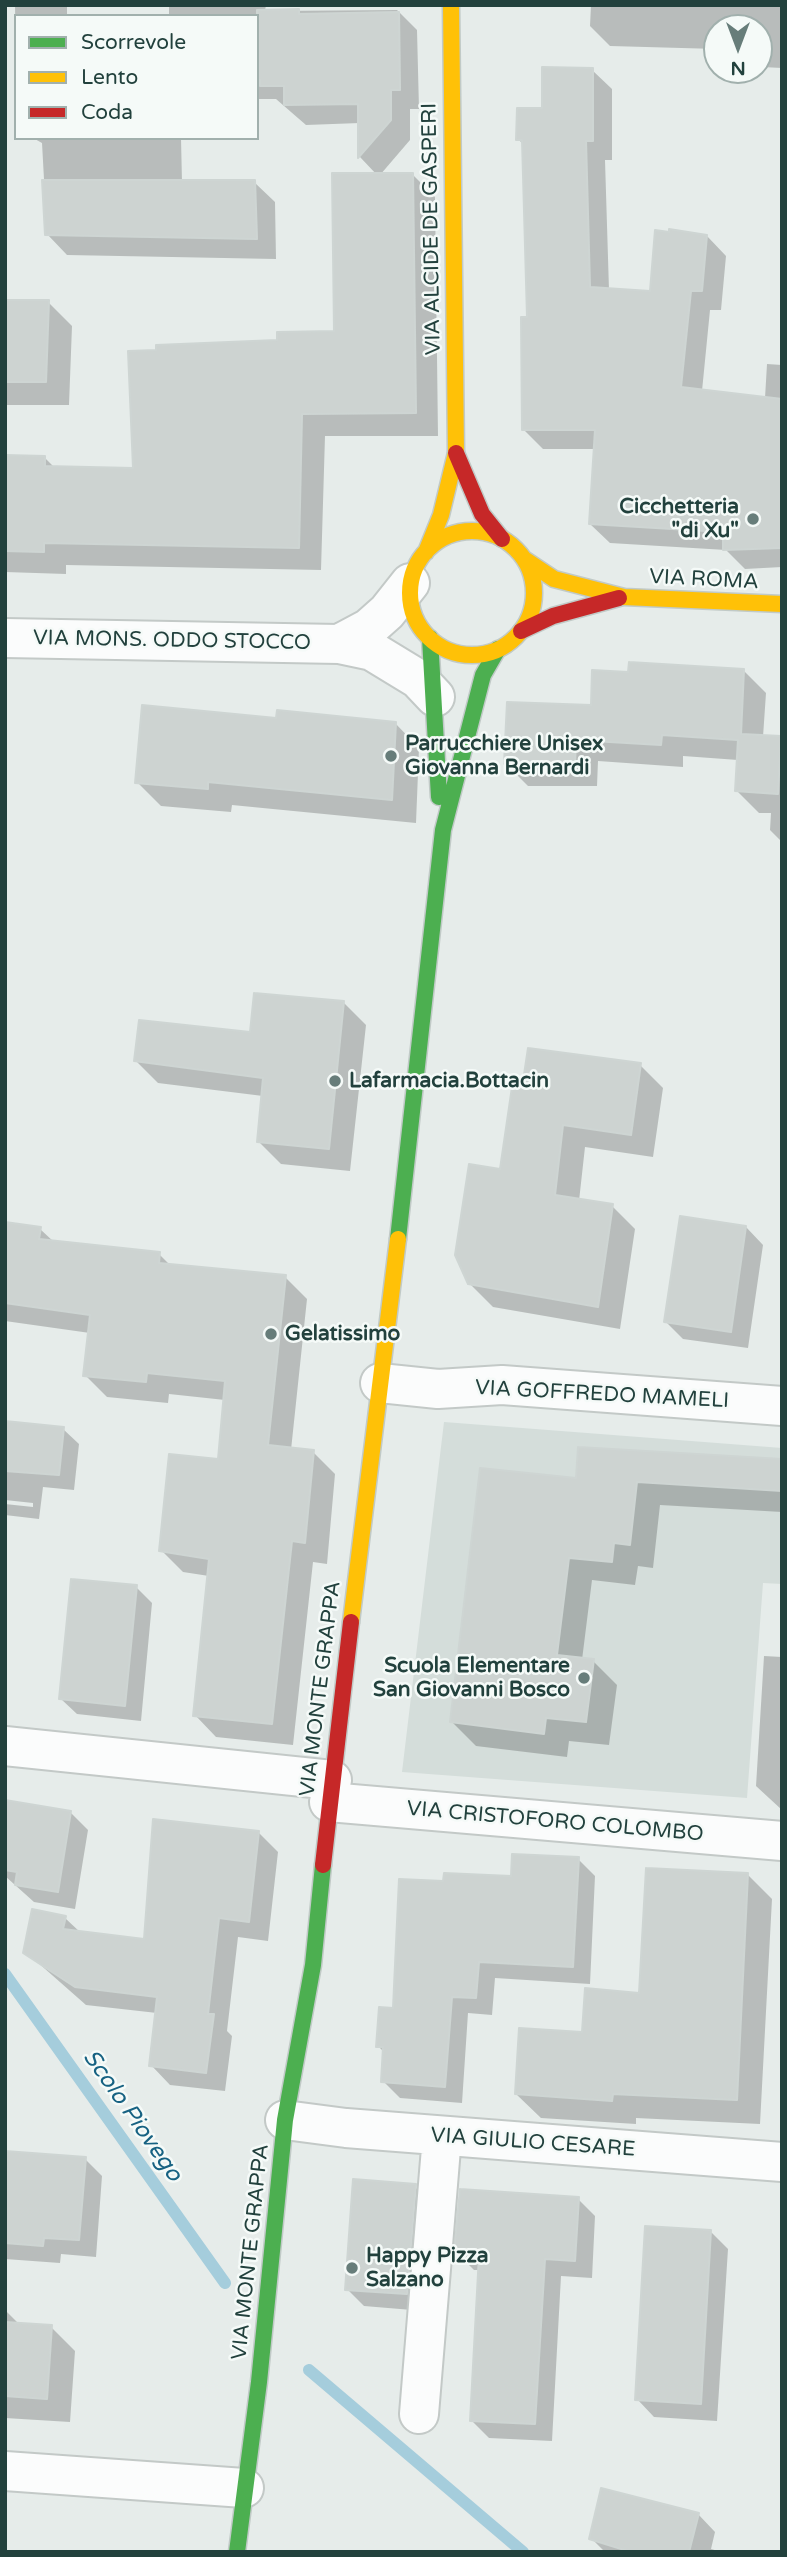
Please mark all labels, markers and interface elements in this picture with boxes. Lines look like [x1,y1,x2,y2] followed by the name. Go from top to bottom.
[14,14,259,140] legend
[703,14,773,84] north arrow
[81,30,186,55] text: Scorrevole
[730,57,746,79] text: N
[81,65,138,90] text: Lento
[81,100,133,125] text: Coda
[417,103,447,355] street label: VIA ALCIDE DE GASPERI
[619,494,739,544] place label: Cicchetteria "di Xu"
[745,511,761,527] marker: Cicchetteria "di Xu"
[649,565,759,595] street label: VIA ROMA
[33,626,311,656] street label: VIA MONS. ODDO STOCCO
[405,731,603,781] place label: Parrucchiere Unisex Giovanna Bernardi
[383,748,399,764] marker: Parrucchiere Unisex Giovanna Bernardi
[349,1068,549,1094] place label: Lafarmacia.Bottacin
[327,1073,343,1089] marker: Lafarmacia.Bottacin
[285,1321,400,1347] place label: Gelatissimo
[263,1326,279,1342] marker: Gelatissimo
[474,1376,730,1414] street label: VIA GOFFREDO MAMELI
[295,1580,347,1798] street label: VIA MONTE GRAPPA
[373,1653,570,1703] place label: Scuola Elementare San Giovanni Bosco
[576,1670,592,1686] marker: Scuola Elementare San Giovanni Bosco
[406,1796,704,1848] street label: VIA CRISTOFORO COLOMBO
[76,2045,188,2187] water label: Scolo Piovego
[430,2123,636,2163] street label: VIA GIULIO CESARE
[227,2143,275,2361] street label: VIA MONTE GRAPPA
[366,2243,489,2293] place label: Happy Pizza Salzano
[344,2260,360,2276] marker: Happy Pizza Salzano

